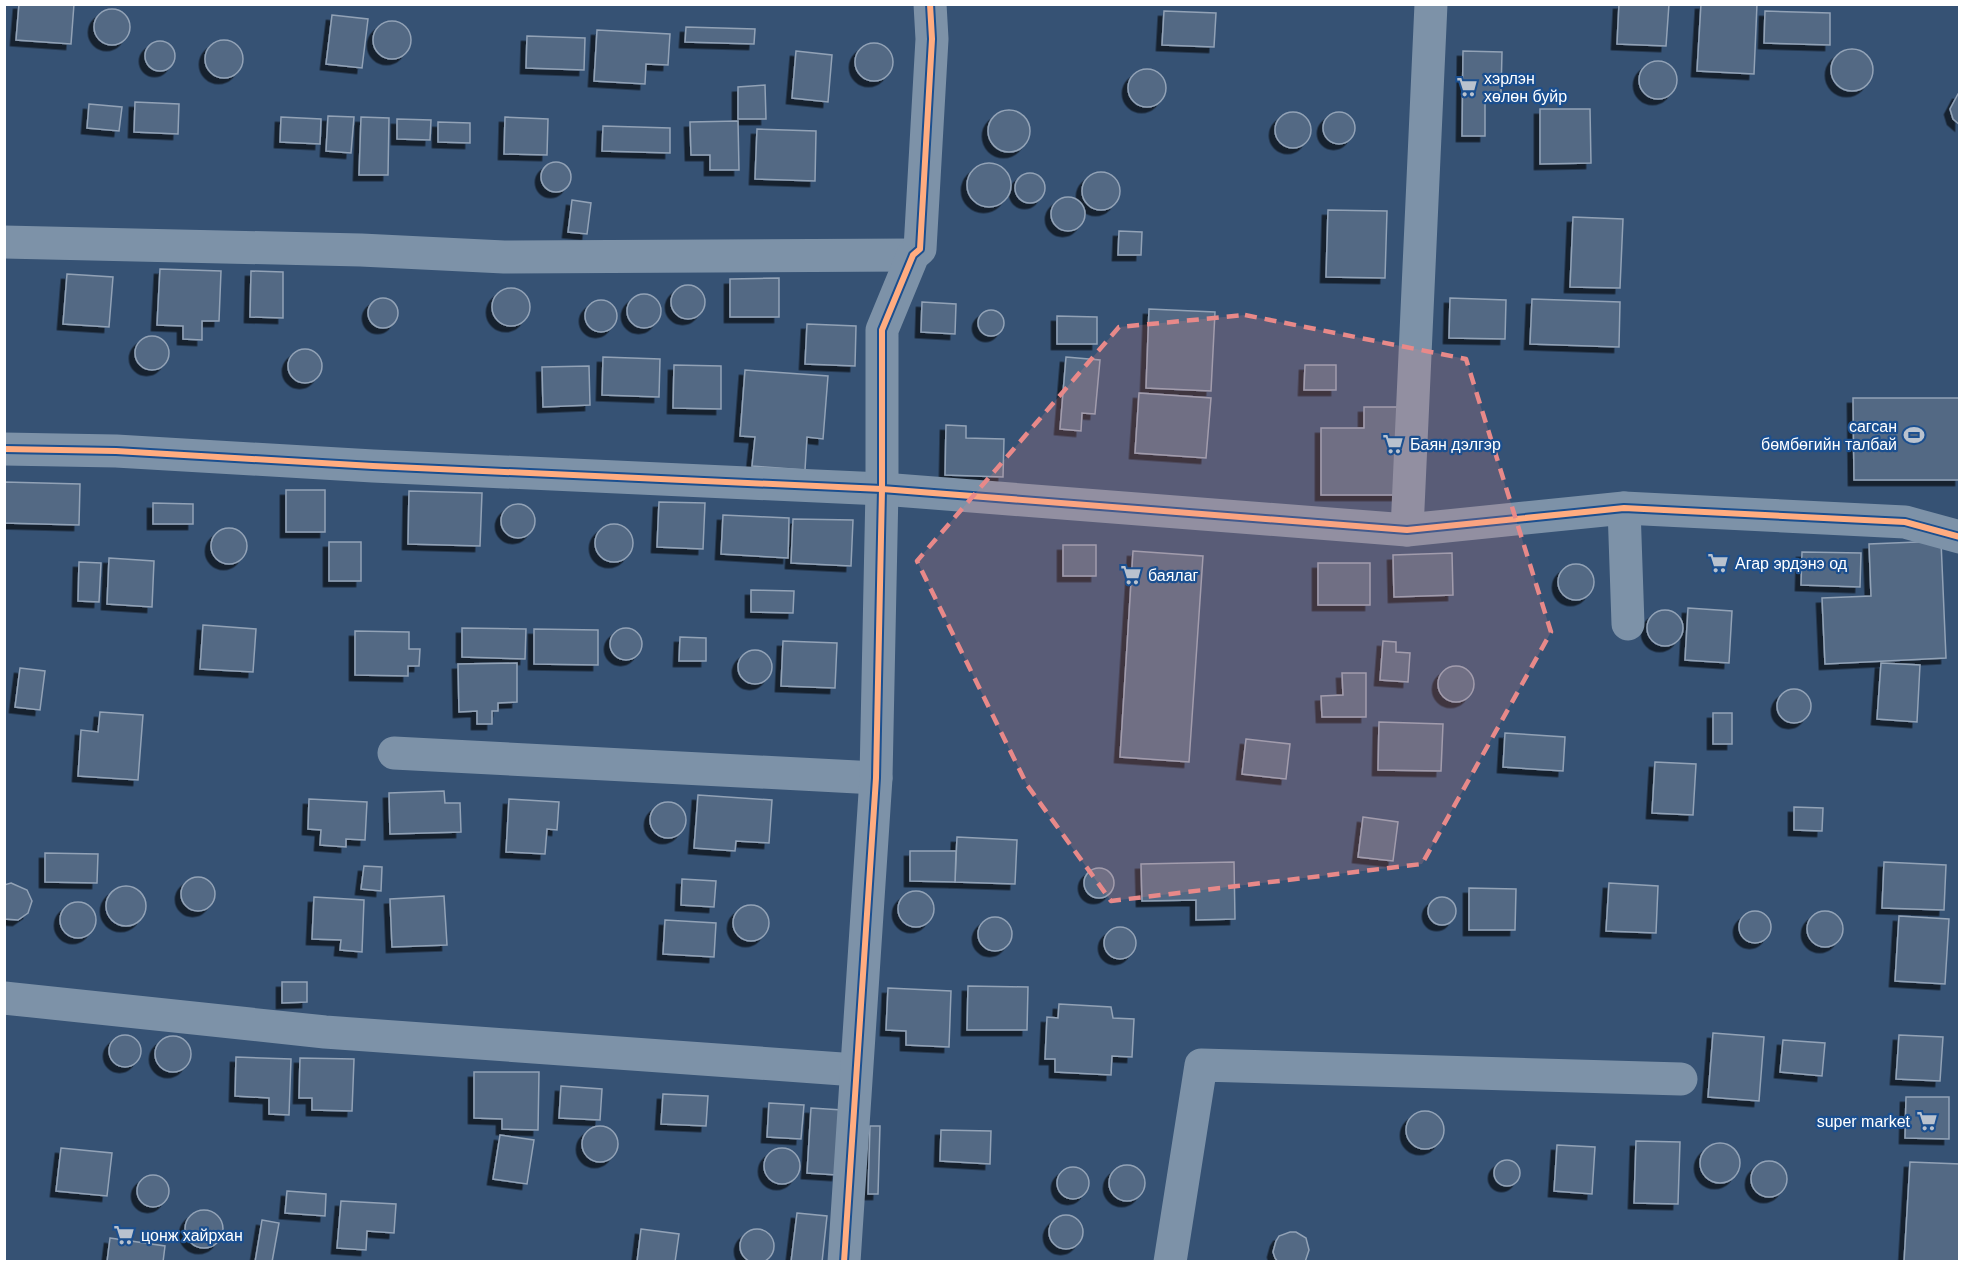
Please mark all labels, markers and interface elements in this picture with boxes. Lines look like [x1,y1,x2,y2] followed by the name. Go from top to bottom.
[1484,70,1567,105] place label: хэрлэн хөлөн буйр
[1455,75,1479,99] supermarket icon: хэрлэн хөлөн буйр
[1761,418,1897,453] place label: сагсан бөмбөгийн талбай
[1902,423,1926,447] sports icon: сагсан бөмбөгийн талбай
[1381,432,1405,456] supermarket icon: Баян дэлгэр
[1410,436,1501,453] place label: Баян дэлгэр
[1706,551,1730,575] supermarket icon: Агар эрдэнэ од
[1735,555,1848,572] place label: Агар эрдэнэ од
[1119,563,1143,587] supermarket icon: баялаг
[1148,567,1199,584] place label: баялаг
[1915,1109,1939,1133] supermarket icon: super market
[1817,1113,1911,1130] place label: super market
[112,1223,136,1247] supermarket icon: цонж хайрхан
[141,1227,243,1244] place label: цонж хайрхан

